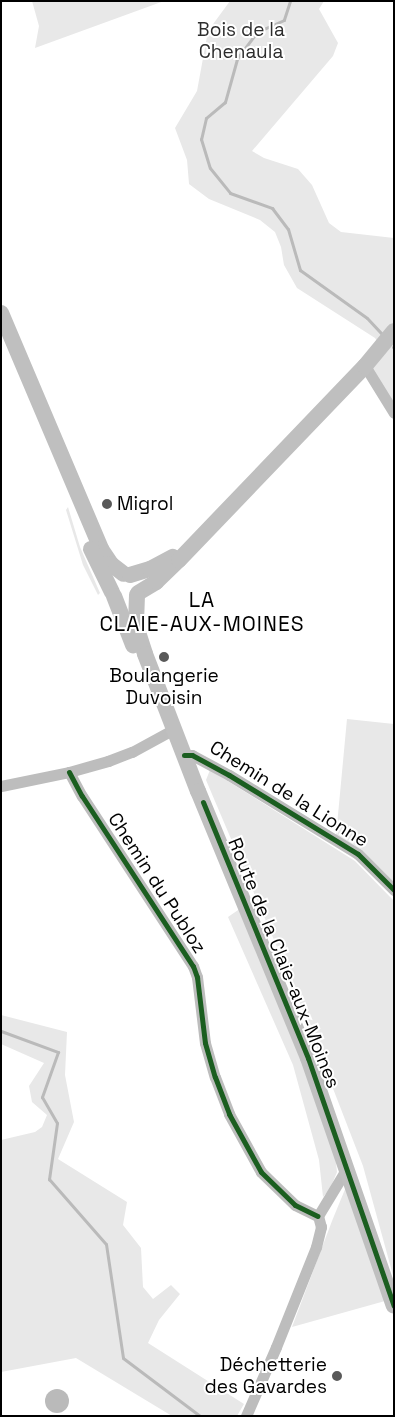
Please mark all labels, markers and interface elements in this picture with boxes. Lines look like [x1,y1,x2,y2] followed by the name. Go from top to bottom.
[197,19,285,63] park label: Bois de la Chenaula
[117,493,174,515] place label: Migrol
[101,498,113,510] marker: Migrol
[97,587,307,637] district label: LA CLAIE-AUX-MOINES
[158,651,170,663] marker: Boulangerie Duvoisin
[109,665,219,709] place label: Boulangerie Duvoisin
[205,736,373,852] street label: Chemin de la Lionne
[103,809,211,957] street label: Chemin du Publoz
[223,834,345,1092] street label: Route de la Claie-aux-Moines
[204,1354,327,1398] place label: Déchetterie des Gavardes
[331,1370,343,1382] marker: Déchetterie des Gavardes

